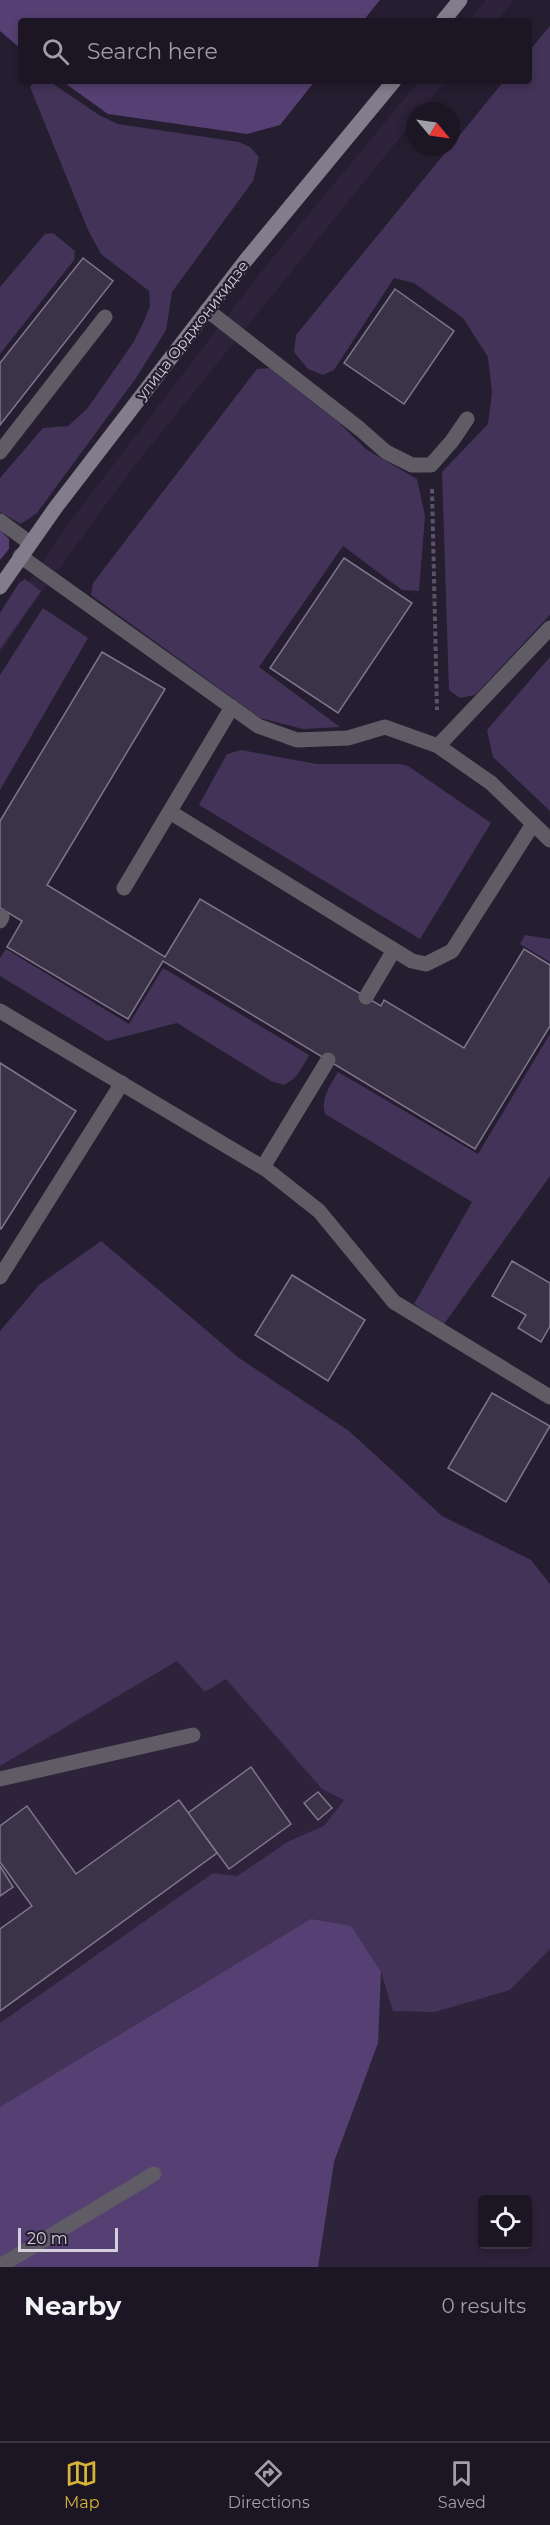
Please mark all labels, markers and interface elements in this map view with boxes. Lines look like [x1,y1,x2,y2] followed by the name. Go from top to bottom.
[18,18,532,84] search box
[39,35,72,68] icon: search
[87,38,218,65] text: Search here
[406,102,460,156] north arrow
[131,256,252,404] street label: улица Орджоникидзе
[478,2195,532,2249] map controls
[478,2195,532,2249] button: locate
[18,2225,118,2252] scale bar
[27,2229,68,2248] text: 20 m
[24,2290,121,2322] text: Nearby
[441,2294,526,2318] text: 0 results
[64,2457,100,2512] tab: Map
[228,2457,310,2512] tab: Directions
[438,2457,486,2512] tab: Saved

